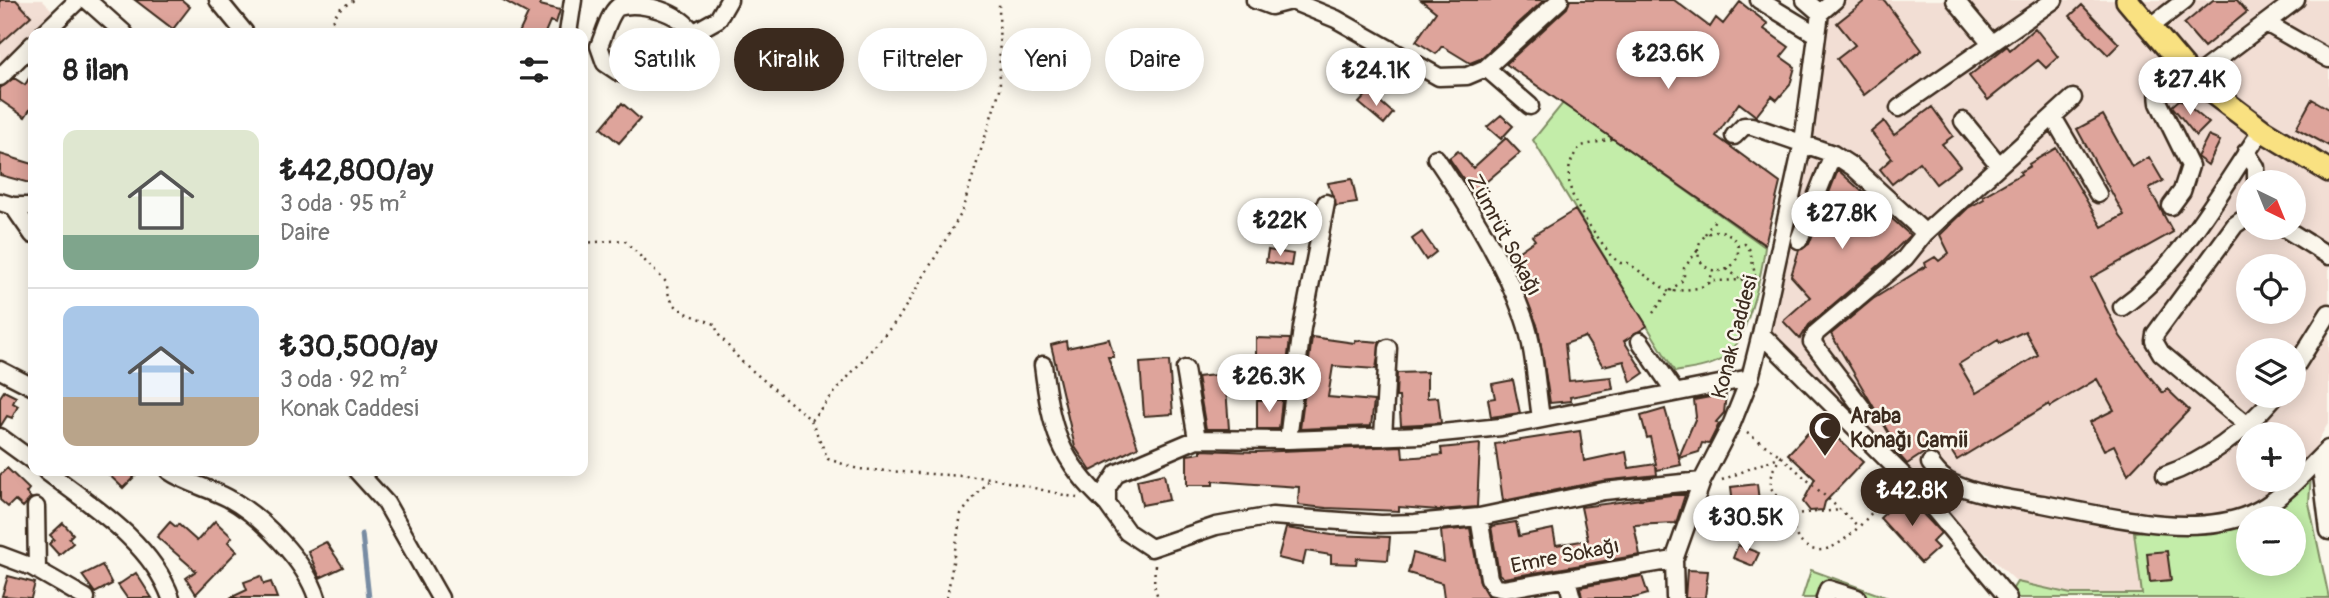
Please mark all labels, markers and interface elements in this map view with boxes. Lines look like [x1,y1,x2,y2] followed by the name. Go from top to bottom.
[609,28,720,91] chip: Satılık
[734,28,844,91] chip: Kiralık
[858,28,987,91] chip: Filtreler
[1001,28,1091,91] chip: Yeni
[1105,28,1204,91] chip: Daire
[1611,32,1725,91] pin: ₺23.6K
[1632,39,1704,68] text: ₺23.6K
[1319,48,1433,108] pin: ₺24.1K
[515,51,553,89] icon: filters
[63,52,129,89] text: 8 ilan
[1342,56,1410,85] text: ₺24.1K
[2133,58,2247,117] pin: ₺27.4K
[2154,65,2226,94] text: ₺27.4K
[280,152,433,189] text: ₺42,800/ay
[119,158,203,242] icon: home
[1461,170,1547,300] street label: Zümrüt Sokağı
[2236,170,2306,240] north arrow
[2236,170,2306,576] map controls
[280,189,407,218] text: 3 oda · 95 m²
[1785,191,1899,251] pin: ₺27.8K
[1239,198,1321,258] pin: ₺22K
[1807,199,1877,228] text: ₺27.8K
[1253,206,1307,235] text: ₺22K
[280,218,329,247] text: Daire
[2236,254,2306,324] button: locate
[1706,272,1764,402] street label: Konak Caddesi
[280,328,438,365] text: ₺30,500/ay
[119,334,203,418] icon: home
[2236,338,2306,408] button: layers
[1212,354,1326,414] pin: ₺26.3K
[1233,362,1305,391] text: ₺26.3K
[280,365,408,394] text: 3 oda · 92 m²
[280,394,419,423] text: Konak Caddesi
[1850,403,1968,454] place label: Araba Konağı Camii
[1806,409,1844,458] mosque icon: Araba Konağı Camii
[2236,422,2306,492] button: +
[1855,468,1969,528] pin: ₺42.8K
[1877,476,1947,505] text: ₺42.8K
[1689,496,1803,555] pin: ₺30.5K
[1709,503,1783,532] text: ₺30.5K
[2236,506,2306,576] button: −
[1508,532,1622,580] street label: Emre Sokağı

